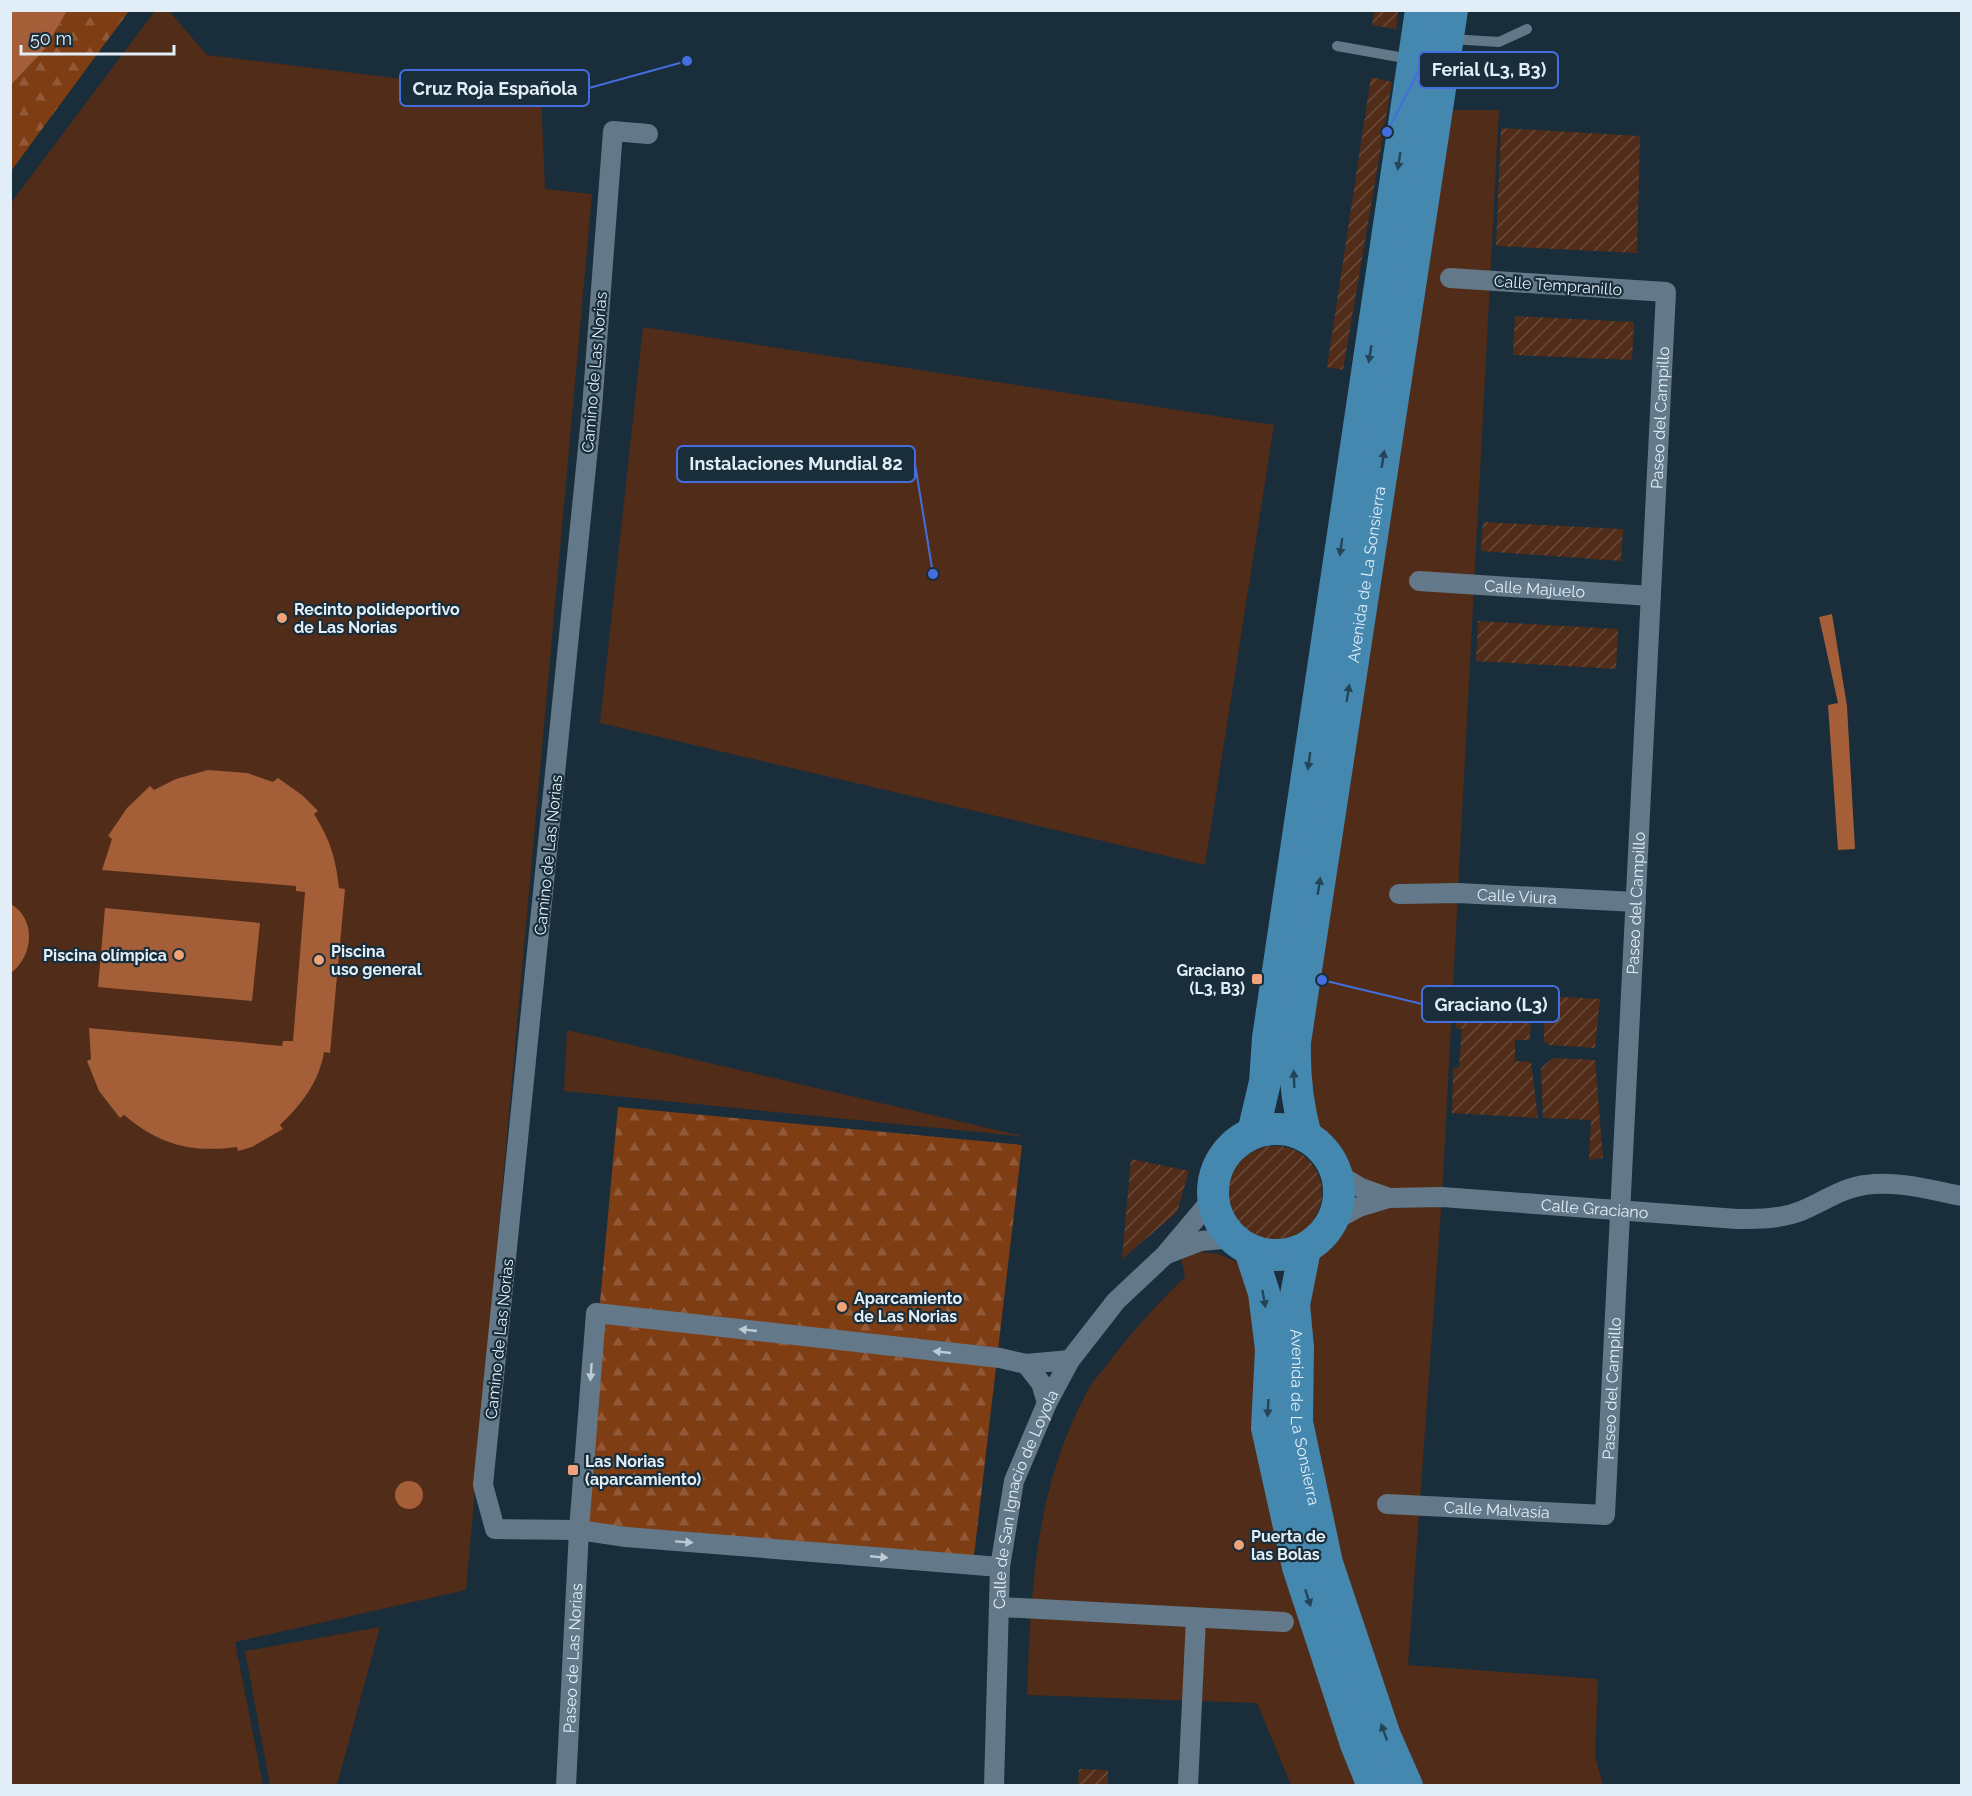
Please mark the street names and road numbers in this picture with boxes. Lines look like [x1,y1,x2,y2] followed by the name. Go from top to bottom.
[1493,272,1623,299] street label: Calle Tempranillo
[578,291,611,453] street label: Camino de Las Norias
[1647,346,1673,489] street label: Paseo del Campillo
[1344,485,1389,664] street label: Avenida de La Sonsierra
[1484,576,1586,602] street label: Calle Majuelo
[531,774,566,936] street label: Camino de Las Norias
[1623,831,1649,975] street label: Paseo del Campillo
[1477,885,1557,908] street label: Calle Viura
[1540,1195,1649,1222] street label: Calle Graciano
[482,1258,517,1420] street label: Camino de Las Norias
[1599,1317,1625,1460] street label: Paseo del Campillo
[1286,1328,1323,1507] street label: Avenida de La Sonsierra
[990,1386,1062,1609] street label: Calle de San Ignacio de Loyola
[1444,1498,1550,1522] street label: Calle Malvasía
[560,1583,586,1734] street label: Paseo de Las Norias

